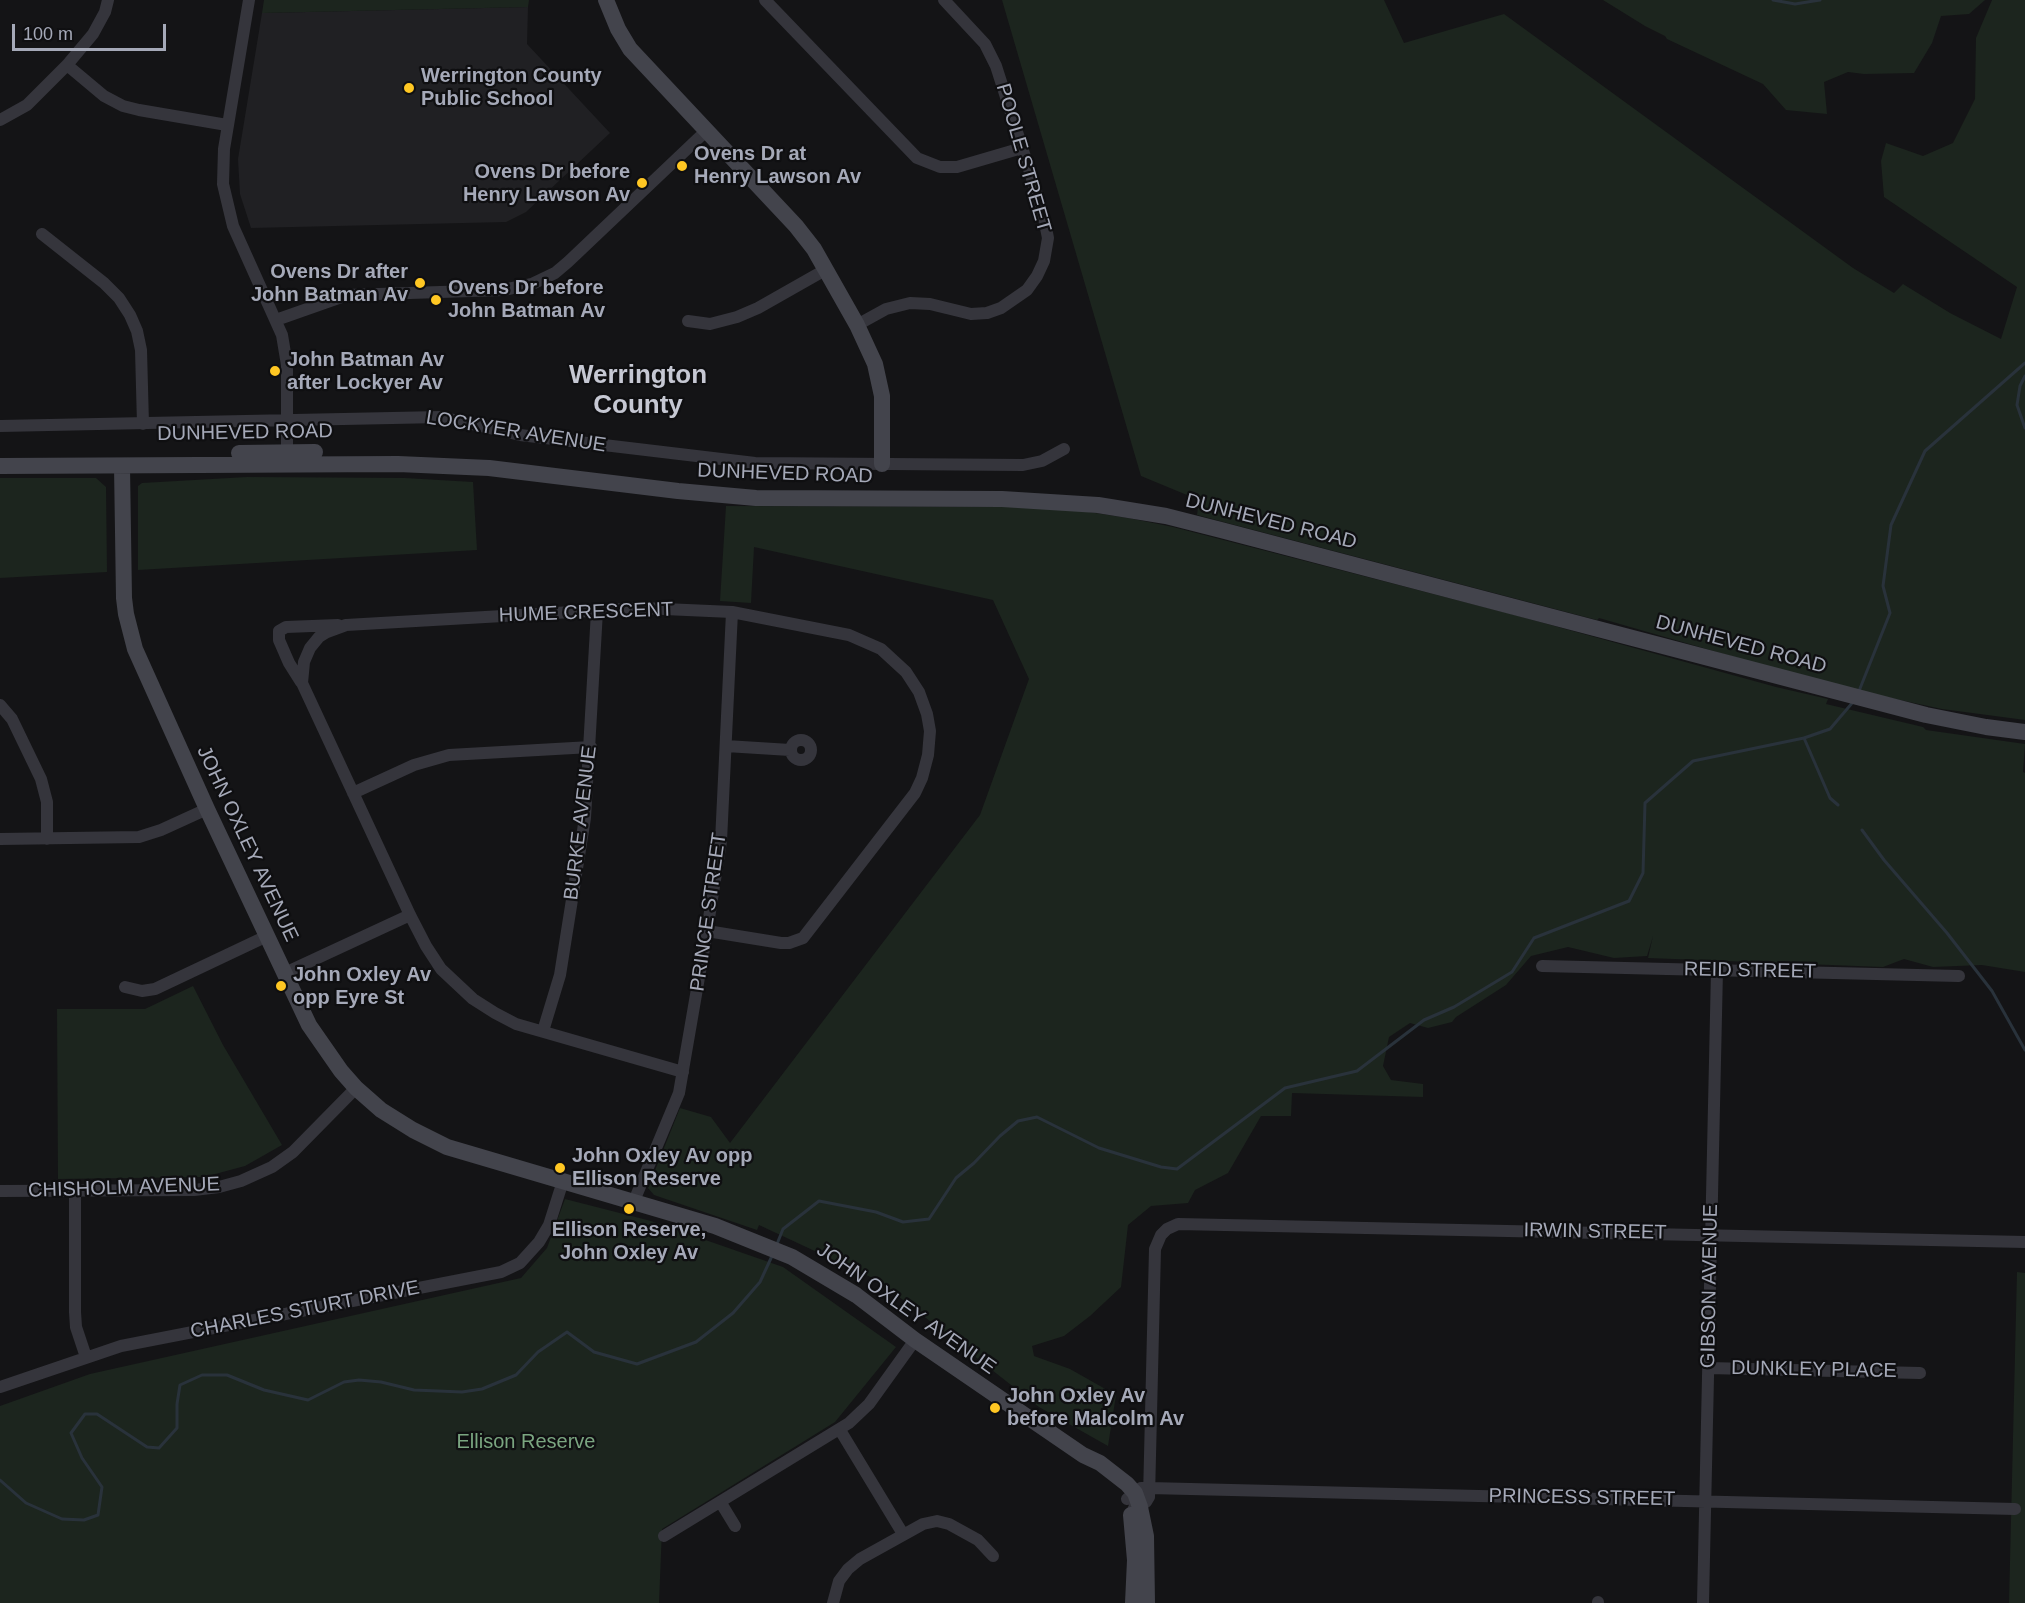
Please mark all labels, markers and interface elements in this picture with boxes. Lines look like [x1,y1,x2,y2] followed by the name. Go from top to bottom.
[15,12,170,50] scale bar
[23,24,73,44] text: 100 m
[421,64,602,111] place label: Werrington County Public School
[402,81,416,95] marker: Werrington County Public School
[990,81,1056,235] street label: POOLE STREET
[694,142,861,189] place label: Ovens Dr at Henry Lawson Av
[675,159,689,173] marker: Ovens Dr at Henry Lawson Av
[463,160,630,207] place label: Ovens Dr before Henry Lawson Av
[635,176,649,190] marker: Ovens Dr before Henry Lawson Av
[251,260,408,307] place label: Ovens Dr after John Batman Av
[413,276,427,290] marker: Ovens Dr after John Batman Av
[448,276,605,323] place label: Ovens Dr before John Batman Av
[429,293,443,307] marker: Ovens Dr before John Batman Av
[287,348,444,395] place label: John Batman Av after Lockyer Av
[569,360,707,422] district label: Werrington County
[268,364,282,378] marker: John Batman Av after Lockyer Av
[424,406,608,458] street label: LOCKYER AVENUE
[157,419,333,447] street label: DUNHEVED ROAD
[697,459,873,489] street label: DUNHEVED ROAD
[1183,489,1359,555] street label: DUNHEVED ROAD
[498,598,674,628] street label: HUME CRESCENT
[1653,611,1829,679] street label: DUNHEVED ROAD
[191,742,303,946] street label: JOHN OXLEY AVENUE
[560,745,602,901] street label: BURKE AVENUE
[686,831,732,993] street label: PRINCE STREET
[1684,958,1816,984] street label: REID STREET
[293,963,431,1010] place label: John Oxley Av opp Eyre St
[274,979,288,993] marker: John Oxley Av opp Eyre St
[572,1144,752,1191] place label: John Oxley Av opp Ellison Reserve
[553,1161,567,1175] marker: John Oxley Av opp Ellison Reserve
[28,1173,220,1203] street label: CHISHOLM AVENUE
[622,1202,636,1216] marker: Ellison Reserve, John Oxley Av
[1697,1204,1723,1368] street label: GIBSON AVENUE
[552,1218,706,1265] place label: Ellison Reserve, John Oxley Av
[1523,1219,1667,1245] street label: IRWIN STREET
[812,1238,1000,1380] street label: JOHN OXLEY AVENUE
[188,1276,422,1344] street label: CHARLES STURT DRIVE
[1731,1357,1897,1383] street label: DUNKLEY PLACE
[1007,1384,1184,1431] place label: John Oxley Av before Malcolm Av
[988,1401,1002,1415] marker: John Oxley Av before Malcolm Av
[457,1430,595,1454] park label: Ellison Reserve
[1488,1484,1676,1512] street label: PRINCESS STREET

